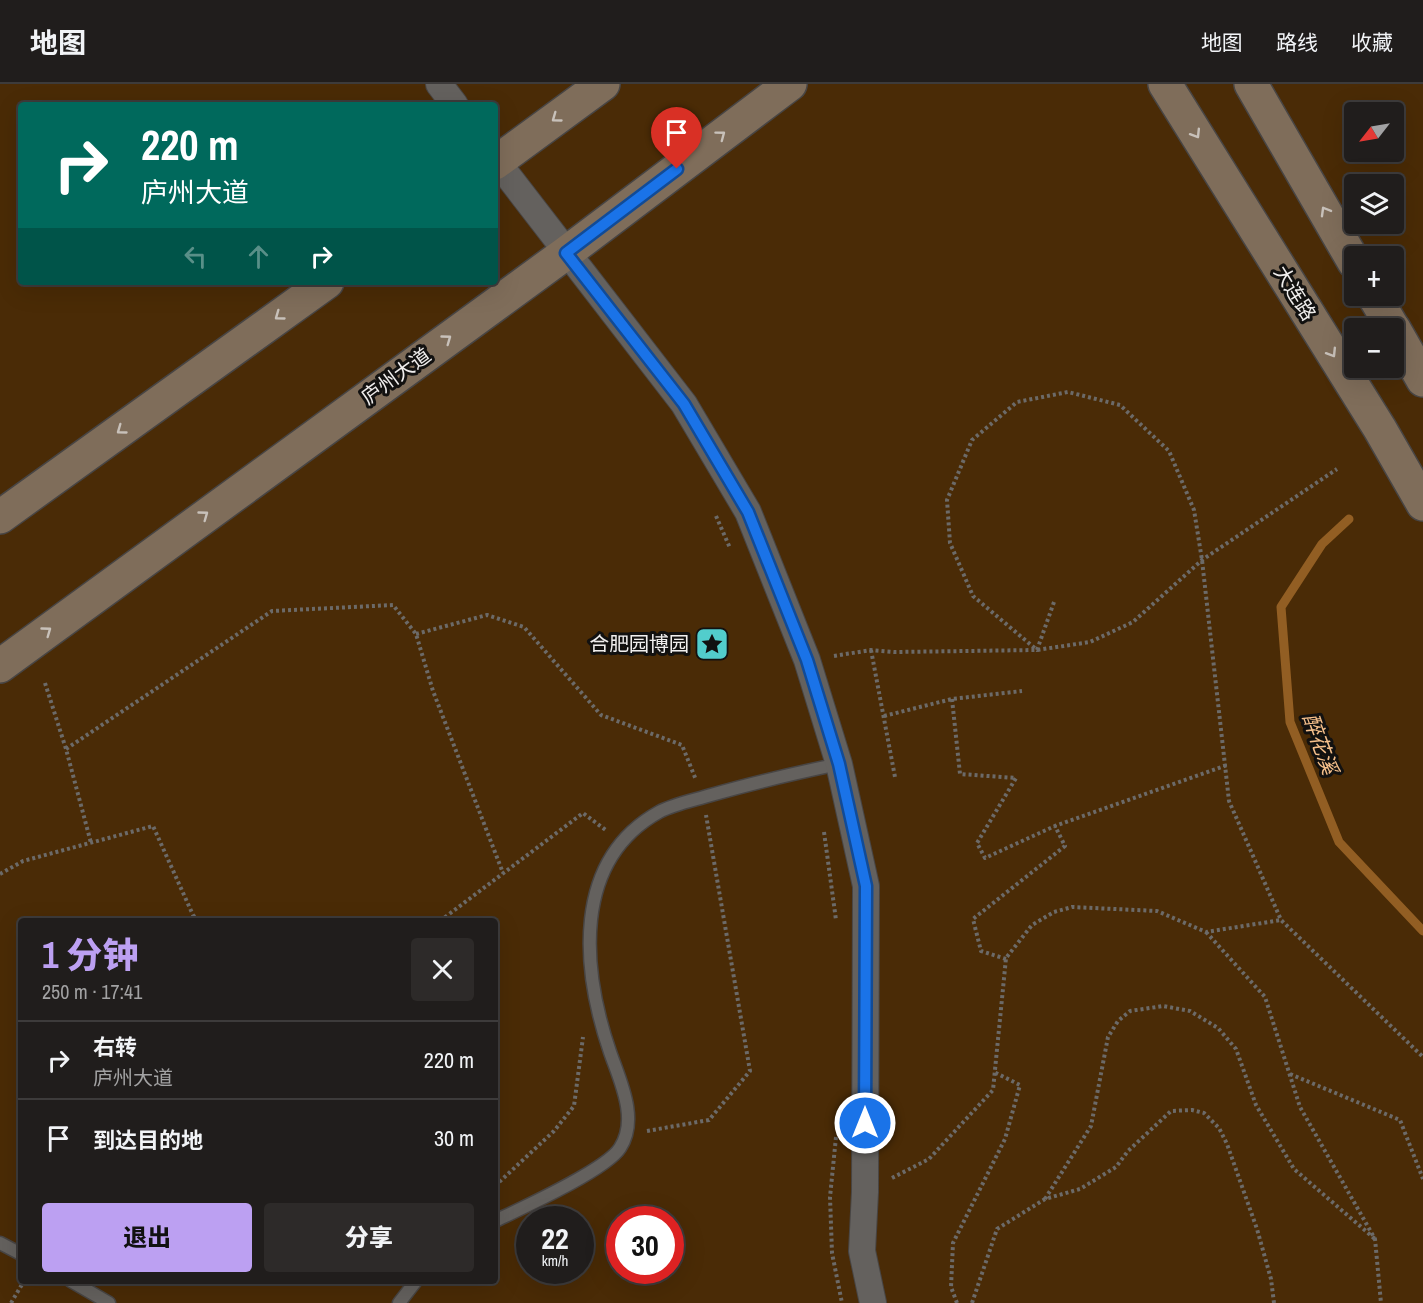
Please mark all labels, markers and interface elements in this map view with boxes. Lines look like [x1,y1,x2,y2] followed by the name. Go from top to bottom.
[30,24,86,62] text: 地图
[1201,28,1243,57] text: 地图
[1276,28,1318,57] text: 路线
[1351,28,1393,57] text: 收藏
[1344,102,1404,162] north arrow
[1344,102,1404,378] map controls
[651,107,702,169] pin
[551,111,562,122] one-way arrow
[660,116,693,149] icon: arrive
[141,117,239,173] text: 220 m
[42,126,120,204] icon: right
[1189,128,1201,138] one-way arrow
[715,132,726,143] one-way arrow
[141,174,249,210] text: 庐州大道
[1344,174,1404,234] button: layers
[1321,207,1332,217] one-way arrow
[179,240,212,273] icon: left
[242,240,275,273] icon: ahead
[305,240,338,273] icon: right
[1344,246,1404,306] button: +
[1268,260,1323,325] street label: 大连路
[275,309,286,320] one-way arrow
[1344,318,1404,378] button: −
[440,335,451,346] one-way arrow
[355,341,436,410] street label: 庐州大道
[1325,347,1337,357] one-way arrow
[117,423,128,434] one-way arrow
[198,511,209,522] one-way arrow
[694,626,730,662] place icon: 合肥园博园
[41,627,52,638] one-way arrow
[589,630,689,657] place label: 合肥园博园
[1296,709,1346,780] water label: 醉花溪
[42,931,139,979] text: 1 分钟
[411,938,474,1001] button: close
[42,978,142,1005] text: 250 m · 17:41
[93,1032,137,1062] text: 右转
[42,1044,75,1077] icon: right
[424,1045,474,1075] text: 220 m
[93,1064,173,1091] text: 庐州大道
[833,1091,897,1155] position arrow
[42,1122,75,1155] icon: arrive
[434,1123,474,1153] text: 30 m
[93,1125,203,1155] text: 到达目的地
[42,1203,252,1272] button: 退出
[264,1203,474,1272] button: 分享
[606,1206,684,1284] speed limit sign: 30
[541,1218,569,1258] text: 22
[542,1250,568,1271] text: km/h

